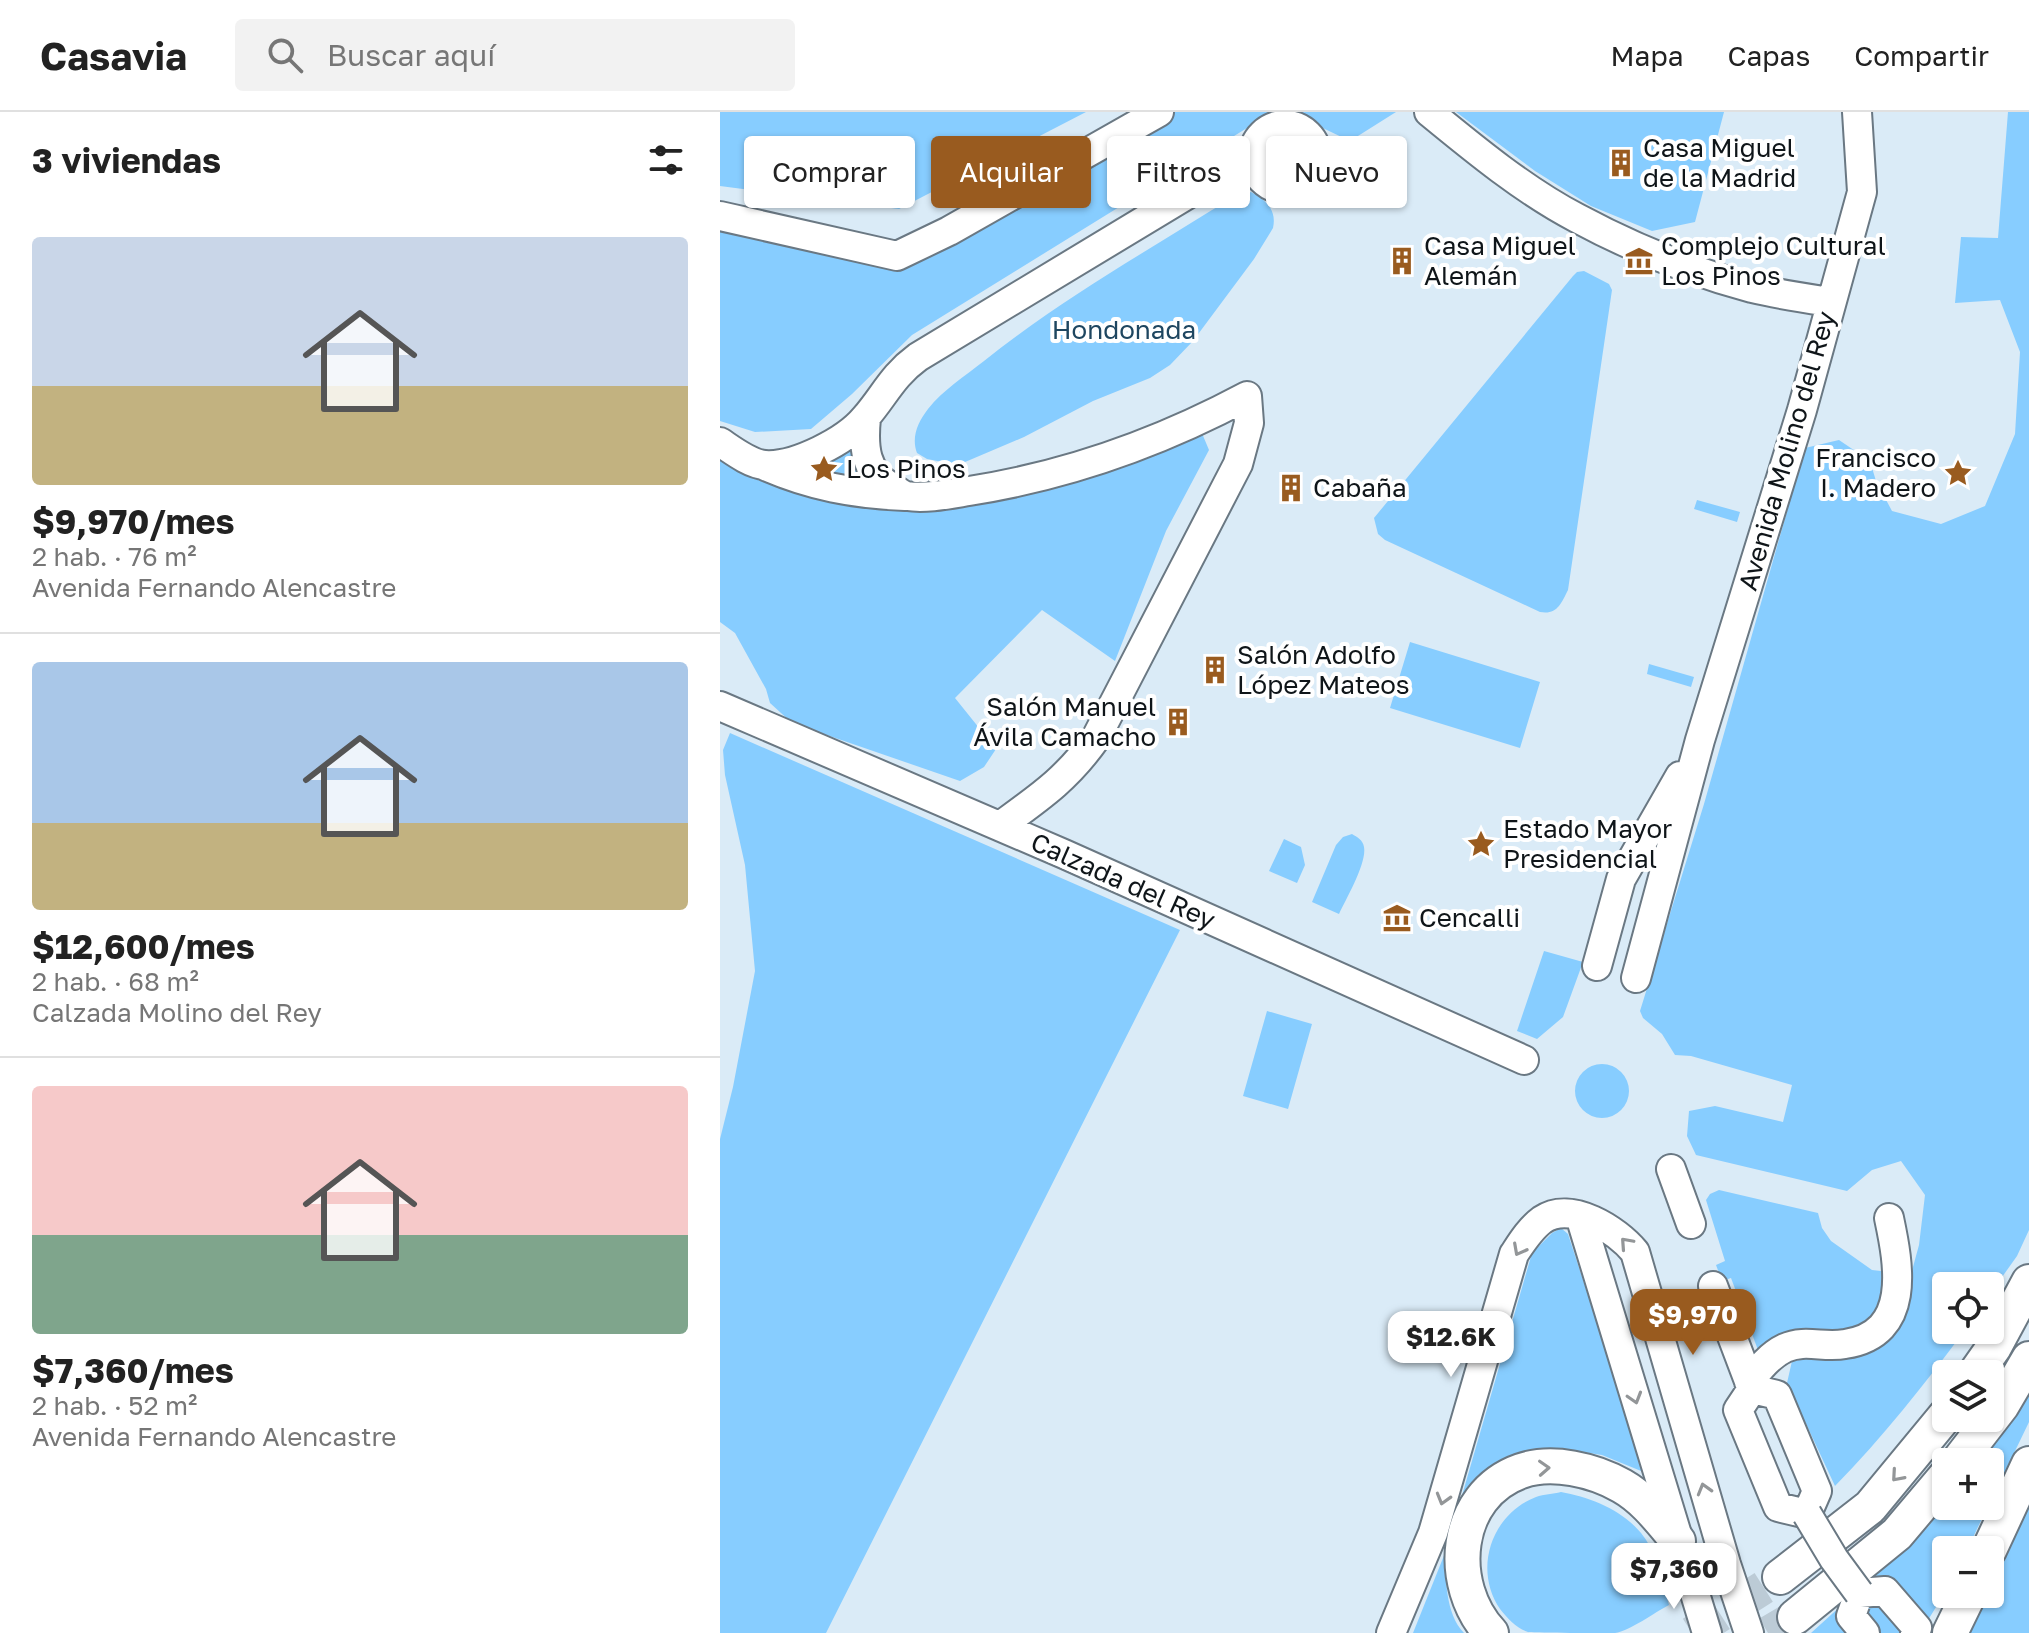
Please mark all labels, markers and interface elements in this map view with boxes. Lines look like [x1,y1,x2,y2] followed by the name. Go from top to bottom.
[235,19,795,91] search box
[40,33,187,78] text: Casavia
[263,33,307,77] icon: search
[327,37,495,73] text: Buscar aquí
[1611,39,1683,72] text: Mapa
[1727,39,1810,72] text: Capas
[1854,39,1989,72] text: Compartir
[1643,132,1796,193] place label: Casa Miguel de la Madrid
[744,136,915,208] chip: Comprar
[931,136,1091,208] chip: Alquilar
[1107,136,1250,208] chip: Filtros
[1266,136,1407,208] chip: Nuevo
[644,138,688,182] icon: filters
[32,140,221,180] text: 3 viviendas
[1606,148,1636,178] building icon: Casa Miguel de la Madrid
[1424,230,1576,291] place label: Casa Miguel Alemán
[1661,230,1886,291] place label: Complejo Cultural Los Pinos
[1387,246,1417,276] building icon: Casa Miguel Alemán
[1624,246,1654,276] museum icon: Complejo Cultural Los Pinos
[288,289,432,433] icon: home
[1732,307,1841,594] street label: Avenida Molino del Rey
[1052,314,1196,345] park label: Hondonada
[1815,442,1936,503] place label: Francisco I. Madero
[846,453,966,484] place label: Los Pinos
[809,454,839,484] place icon: Los Pinos
[1943,458,1973,488] place icon: Francisco I. Madero
[1313,472,1407,503] place label: Cabaña
[1276,473,1306,503] building icon: Cabaña
[32,501,235,541] text: $9,970/mes
[32,541,197,572] text: 2 hab. · 76 m²
[32,572,396,603] text: Avenida Fernando Alencastre
[1237,639,1410,700] place label: Salón Adolfo López Mateos
[1200,655,1230,685] building icon: Salón Adolfo López Mateos
[973,691,1156,752] place label: Salón Manuel Ávila Camacho
[1163,707,1193,737] building icon: Salón Manuel Ávila Camacho
[288,714,432,858] icon: home
[1503,813,1672,874] place label: Estado Mayor Presidencial
[1026,826,1221,935] street label: Calzada del Rey
[1466,829,1496,859] place icon: Estado Mayor Presidencial
[1419,902,1520,933] place label: Cencalli
[1382,903,1412,933] museum icon: Cencalli
[32,926,255,966] text: $12,600/mes
[32,966,199,997] text: 2 hab. · 68 m²
[32,997,322,1028] text: Calzada Molino del Rey
[288,1138,432,1282] icon: home
[1621,1238,1635,1252] one-way arrow
[1513,1242,1528,1256] one-way arrow
[1932,1272,2004,1608] map controls
[1932,1272,2004,1344] button: locate
[1628,1289,1758,1357] pin: $9,970
[1648,1299,1738,1330] text: $9,970
[1386,1311,1516,1379] pin: $12.6K
[1406,1321,1496,1352] text: $12.6K
[32,1350,234,1390] text: $7,360/mes
[1932,1360,2004,1432] button: layers
[32,1390,197,1421] text: 2 hab. · 52 m²
[1626,1390,1642,1404] one-way arrow
[32,1421,396,1452] text: Avenida Fernando Alencastre
[1932,1448,2004,1520] button: +
[1538,1460,1551,1477] one-way arrow
[1892,1467,1907,1481] one-way arrow
[1697,1483,1713,1497] one-way arrow
[1436,1491,1452,1505] one-way arrow
[1932,1536,2004,1608] button: −
[1609,1543,1739,1611] pin: $7,360
[1629,1553,1719,1584] text: $7,360

